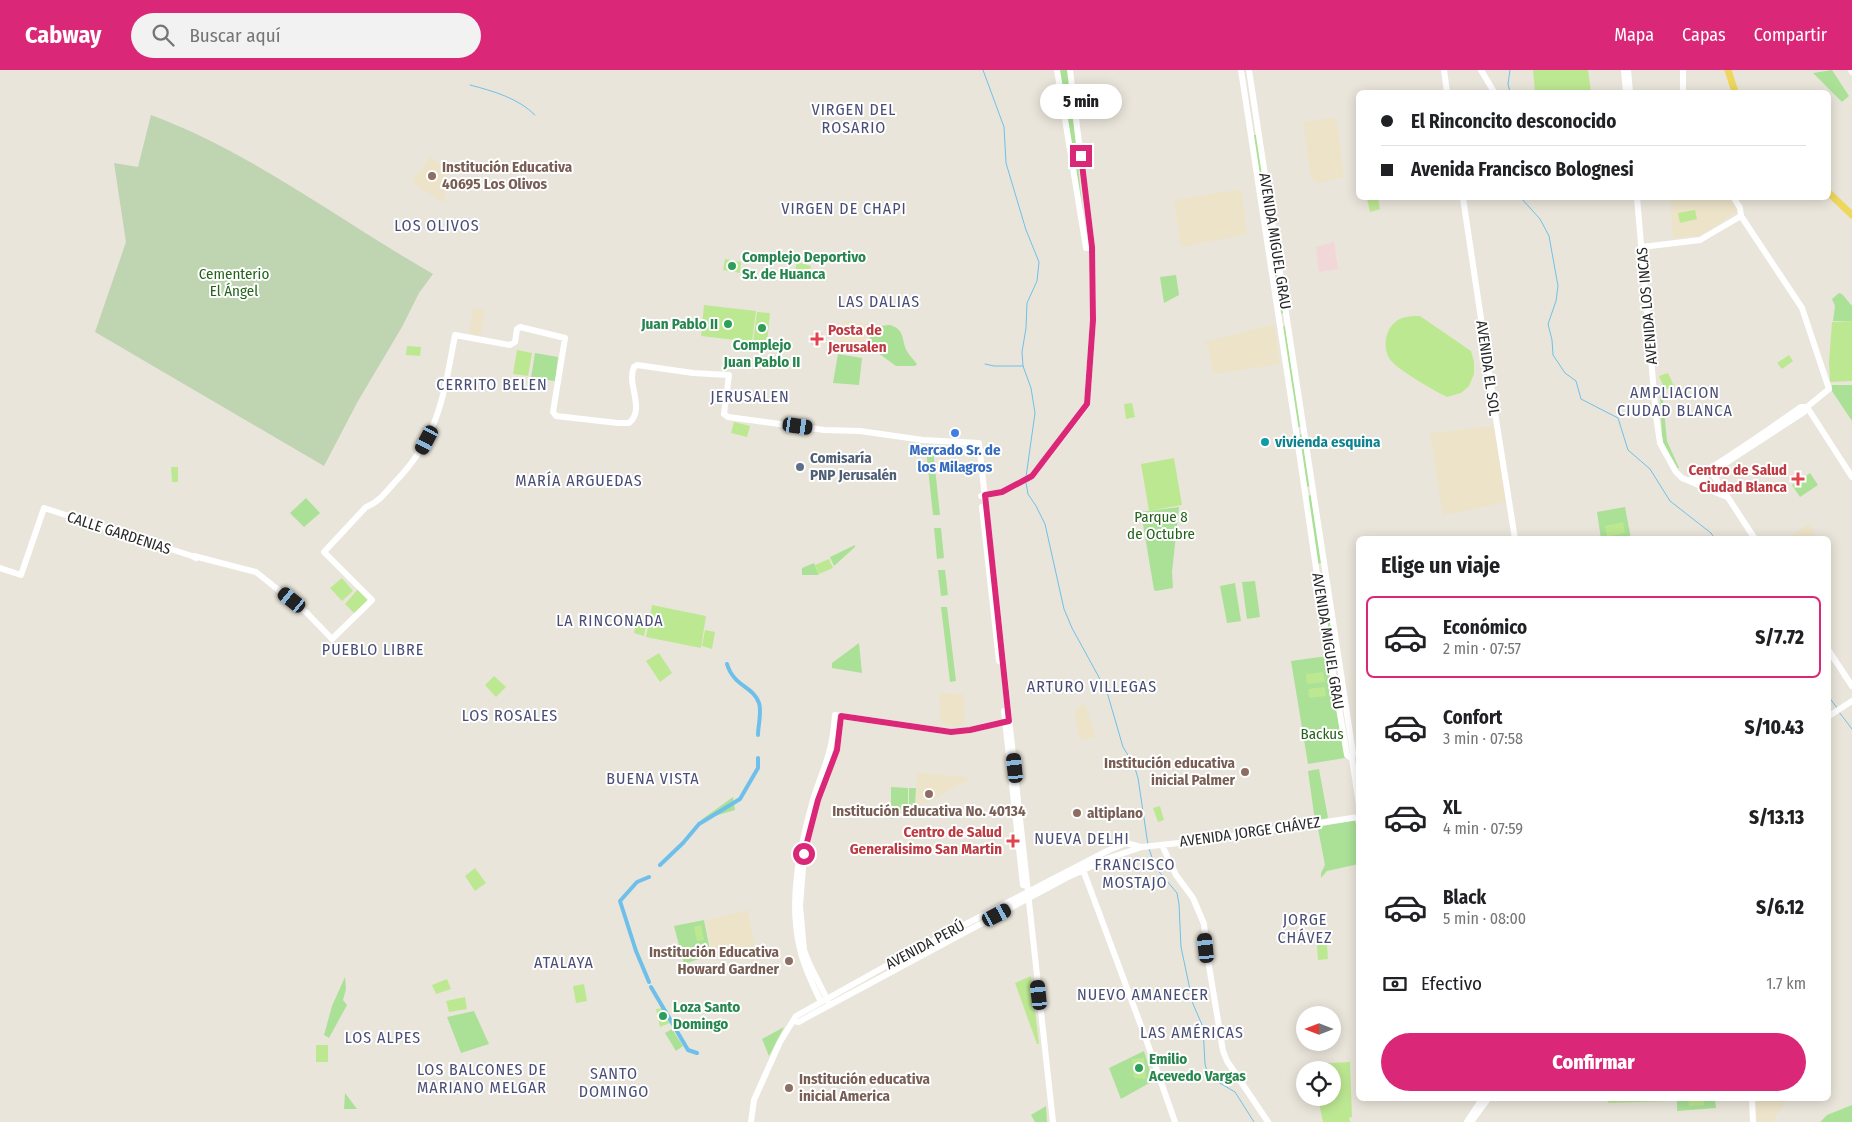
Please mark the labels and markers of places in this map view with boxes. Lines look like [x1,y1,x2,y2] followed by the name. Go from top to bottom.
[442,158,573,193] place label: Institución Educativa 40695 Los Olivos
[426,170,438,182] marker: Institución Educativa 40695 Los Olivos
[742,248,866,283] place label: Complejo Deportivo Sr. de Huanca
[726,260,738,272] marker: Complejo Deportivo Sr. de Huanca
[640,315,718,333] place label: Juan Pablo II
[722,318,734,330] marker: Juan Pablo II
[827,321,887,356] place label: Posta de Jerusalen
[756,322,768,334] marker: Complejo Juan Pablo II
[810,332,824,346] marker: Posta de Jerusalen
[723,336,800,371] place label: Complejo Juan Pablo II
[949,427,961,439] marker: Mercado Sr. de los Milagros
[1274,433,1381,451] place label: vivienda esquina
[1259,436,1271,448] marker: vivienda esquina
[909,441,1001,476] place label: Mercado Sr. de los Milagros
[810,449,897,484] place label: Comisaría PNP Jerusalén
[794,461,806,473] marker: Comisaría PNP Jerusalén
[1688,461,1788,496] place label: Centro de Salud Ciudad Blanca
[1791,472,1805,486] marker: Centro de Salud Ciudad Blanca
[1104,754,1236,789] place label: Institución educativa inicial Palmer
[1239,766,1251,778] marker: Institución educativa inicial Palmer
[923,788,935,800] marker: Institución Educativa No. 40134
[832,802,1026,820] place label: Institución Educativa No. 40134
[1087,804,1143,822] place label: altiplano
[1071,807,1083,819] marker: altiplano
[850,823,1002,858] place label: Centro de Salud Generalisimo San Martin
[1006,834,1020,848] marker: Centro de Salud Generalisimo San Martin
[649,943,780,978] place label: Institución Educativa Howard Gardner
[783,955,795,967] marker: Institución Educativa Howard Gardner
[673,998,740,1033] place label: Loza Santo Domingo
[657,1010,669,1022] marker: Loza Santo Domingo
[1148,1050,1246,1085] place label: Emilio Acevedo Vargas
[1133,1062,1145,1074] marker: Emilio Acevedo Vargas
[799,1070,930,1105] place label: Institución educativa inicial America
[783,1082,795,1094] marker: Institución educativa inicial America

